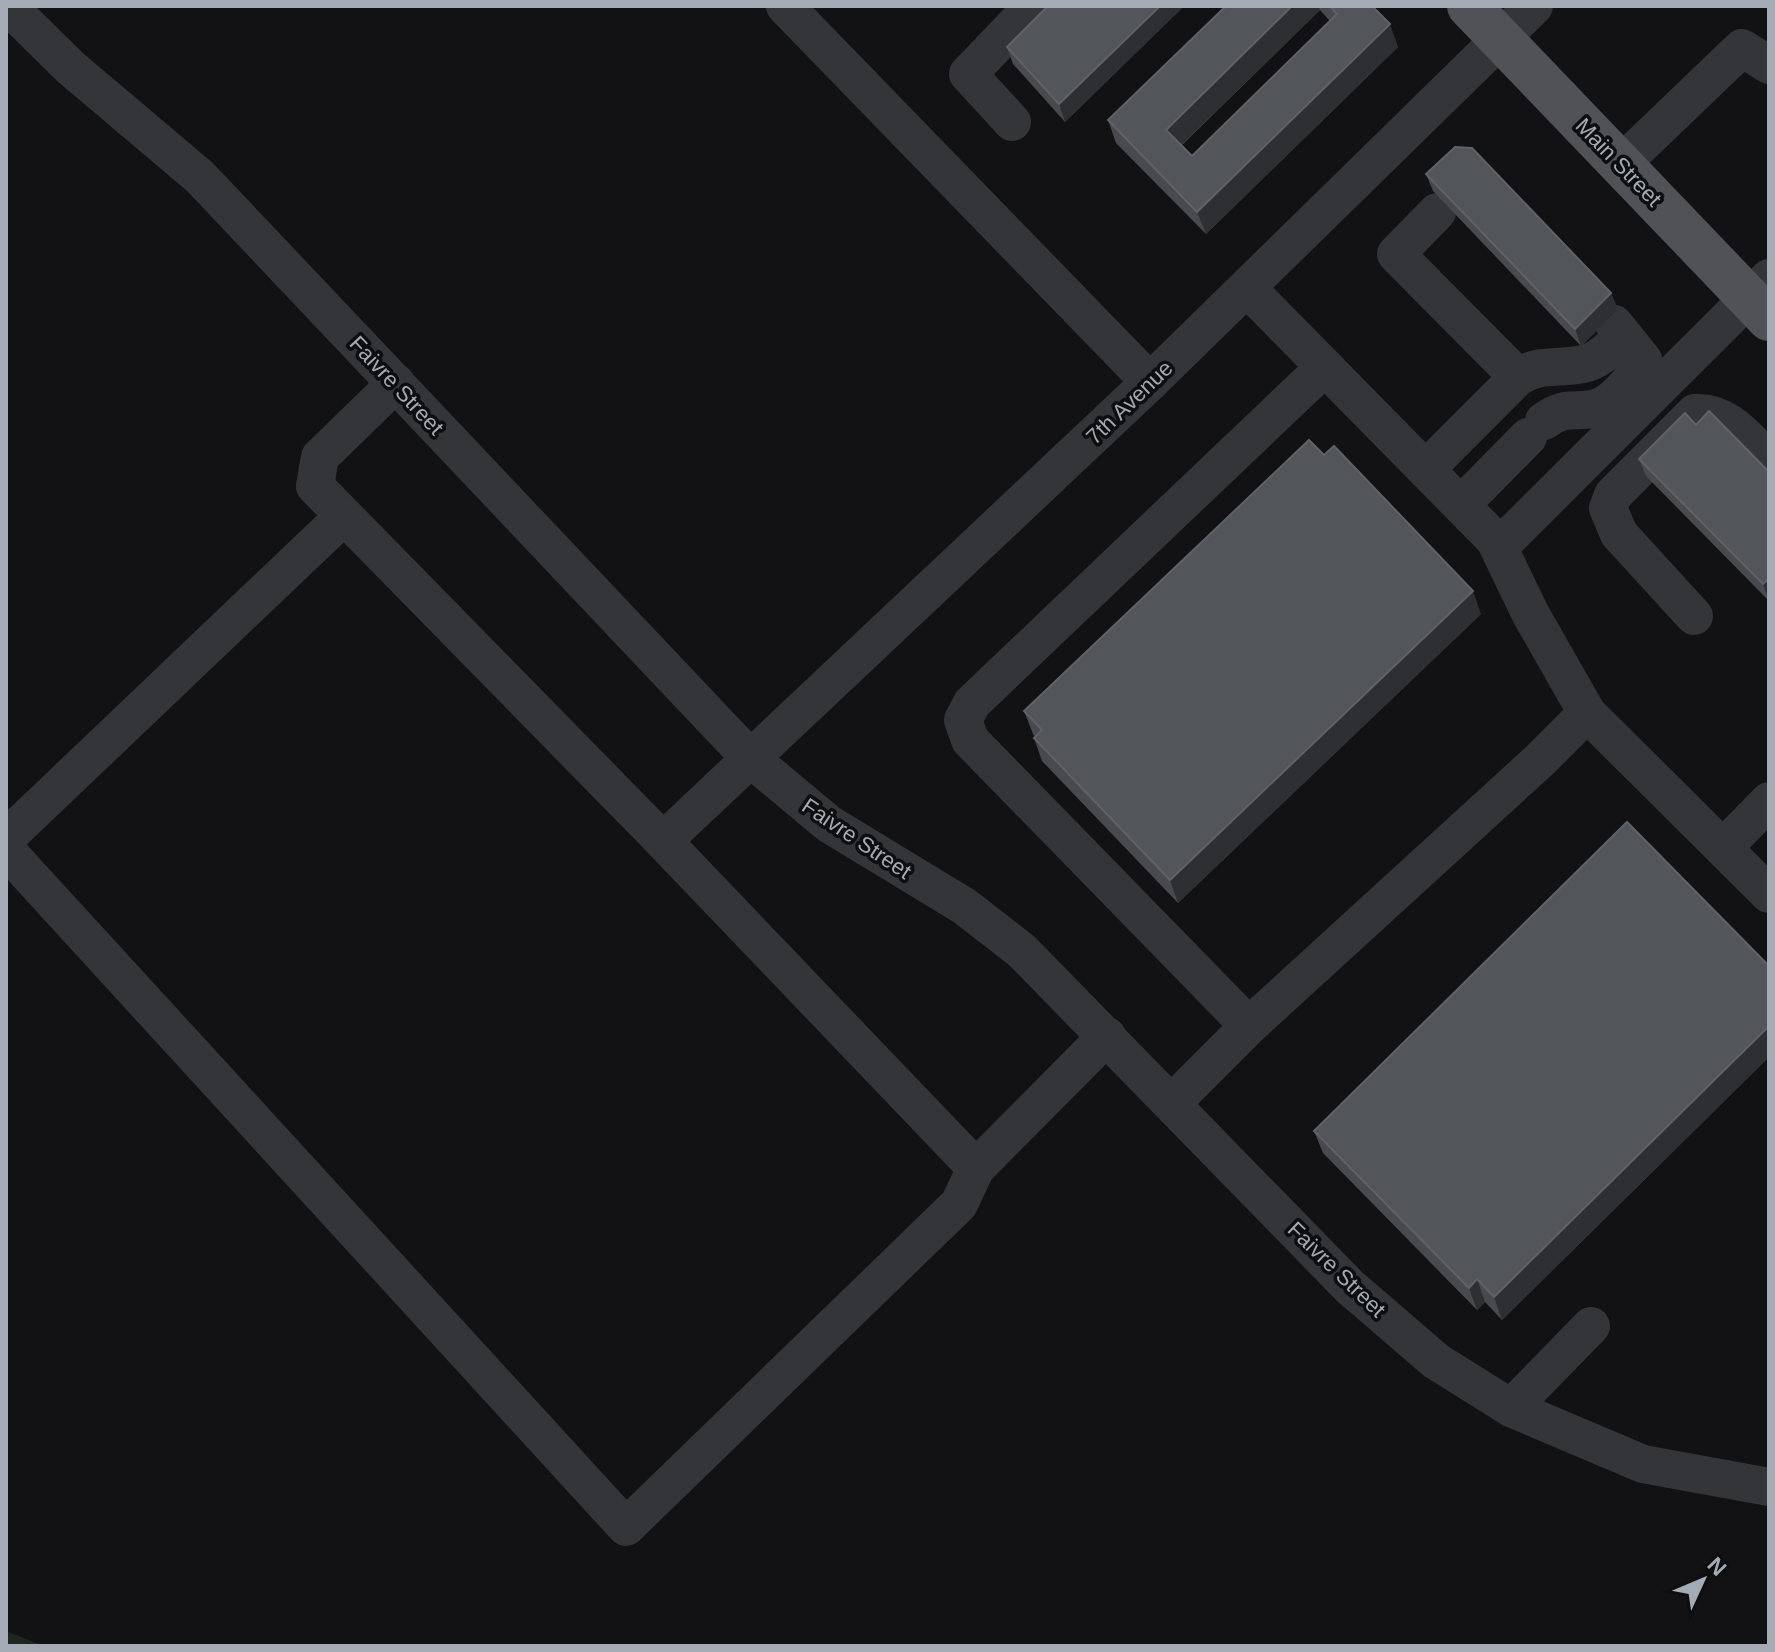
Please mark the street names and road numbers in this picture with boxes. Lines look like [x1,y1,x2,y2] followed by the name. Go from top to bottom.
[1571,113,1667,211] street label: Main Street
[345,331,449,440] street label: Faivre Street
[1081,355,1177,449] street label: 7th Avenue
[798,793,916,884] street label: Faivre Street
[1283,1217,1391,1322] street label: Faivre Street

